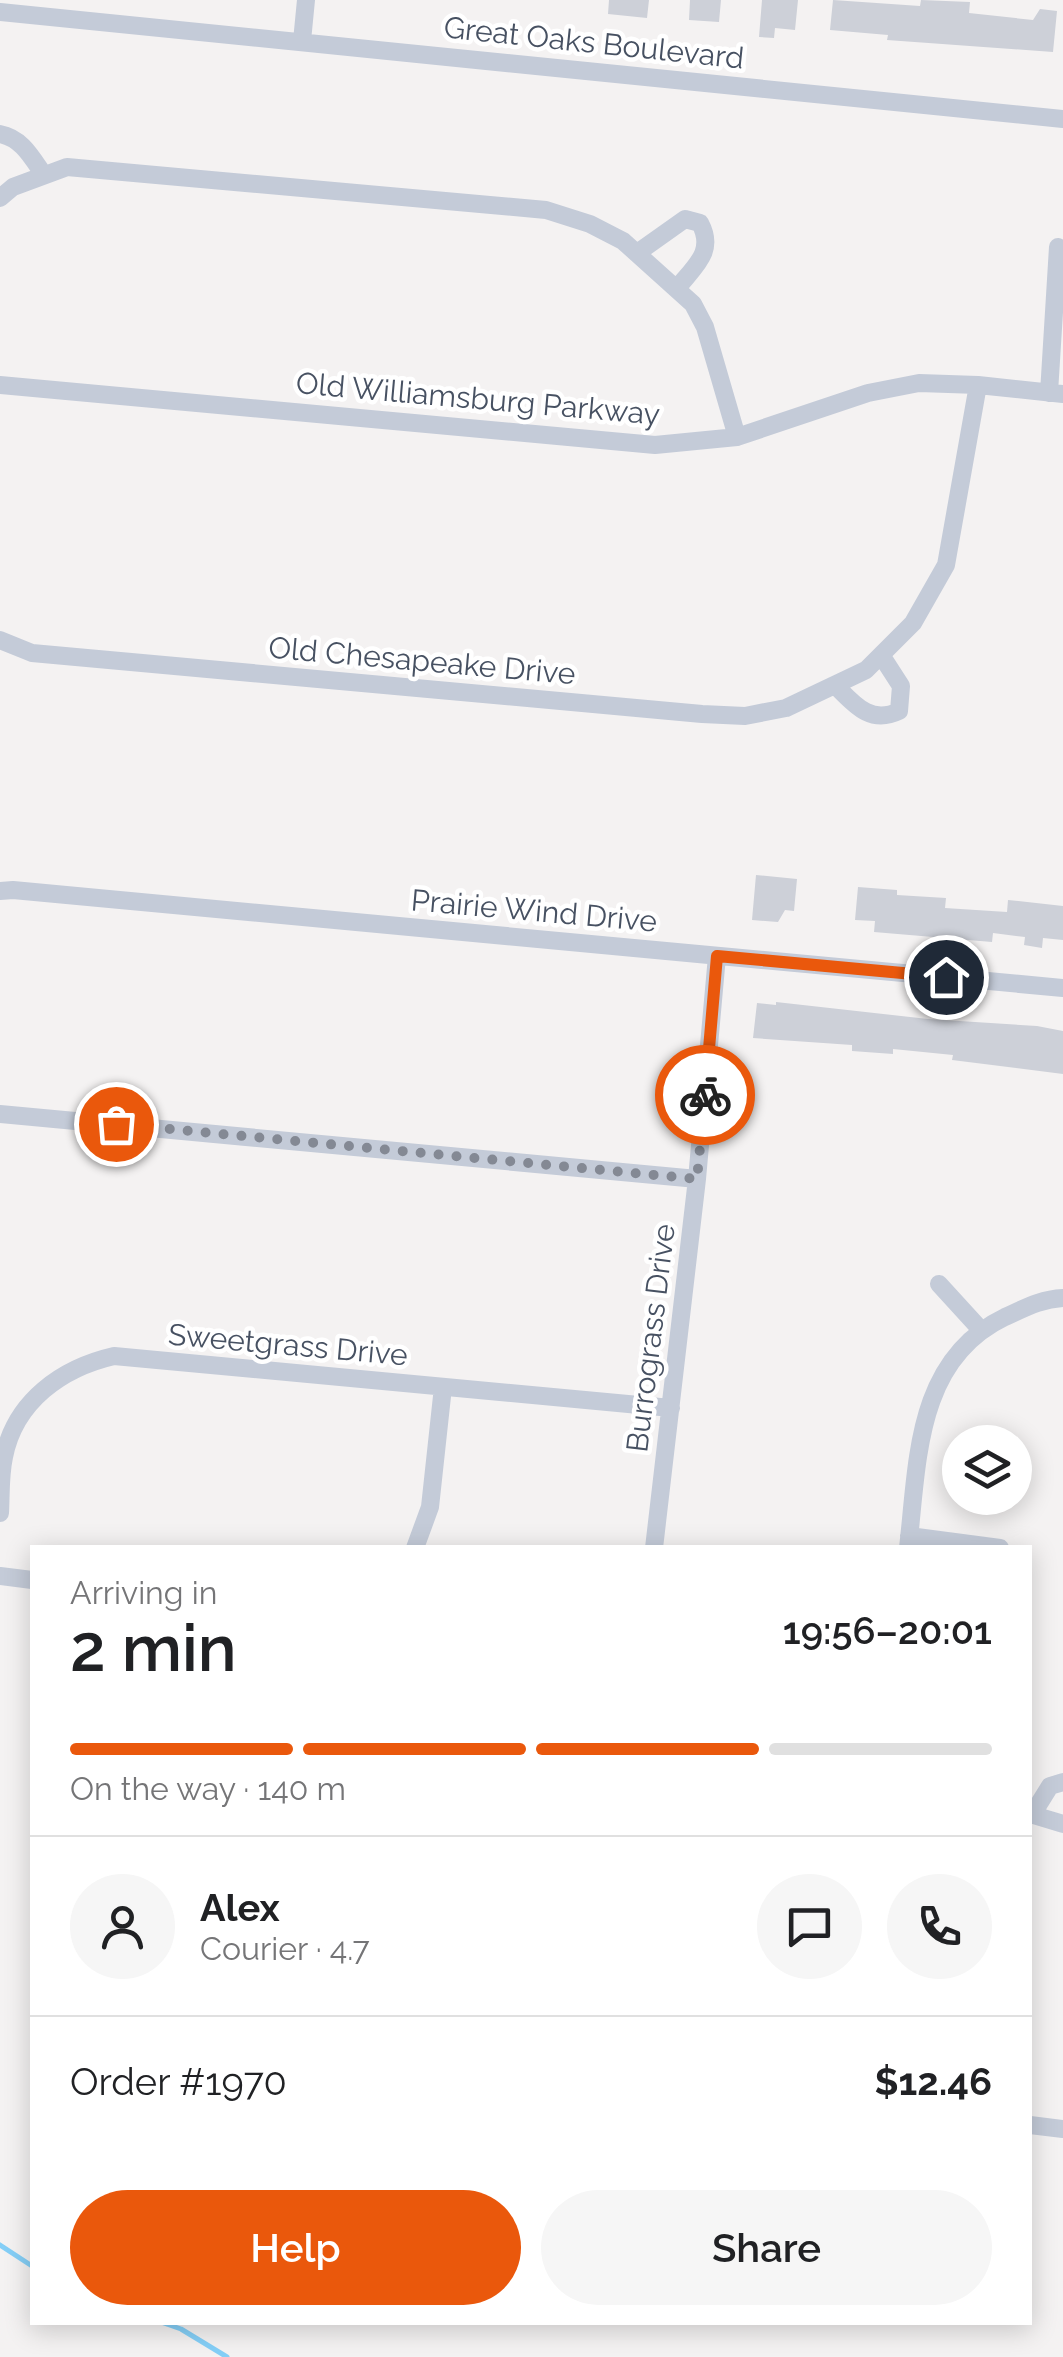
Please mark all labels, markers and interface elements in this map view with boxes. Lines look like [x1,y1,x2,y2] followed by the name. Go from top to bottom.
[442,9,746,76] street label: Great Oaks Boulevard
[295,365,661,432] street label: Old Williamsburg Parkway
[267,630,577,691] street label: Old Chesapeake Drive
[410,882,658,939] street label: Prairie Wind Drive
[904,935,989,1020] pin
[919,950,974,1005] icon: home
[655,1045,755,1145] courier
[678,1068,733,1123] icon: bike
[74,1082,159,1167] pin
[89,1097,144,1152] icon: bag
[619,1222,682,1454] street label: Burrograss Drive
[167,1317,409,1372] street label: Sweetgrass Drive
[942,1425,1032,1515] map controls
[942,1425,1032,1515] button: layers
[70,1574,217,1611] text: Arriving in
[783,1608,992,1653] text: 19:56–20:01
[70,1610,237,1686] text: 2 min
[70,1770,346,1807] text: On the way · 140 m
[70,1874,175,1979] button: person
[757,1874,862,1979] button: chat
[887,1874,992,1979] button: phone
[200,1885,280,1930] text: Alex
[200,1930,370,1967] text: Courier · 4.7
[70,2059,287,2104] text: Order #1970
[874,2059,992,2104] text: $12.46
[70,2190,521,2305] button: Help
[541,2190,992,2305] button: Share

